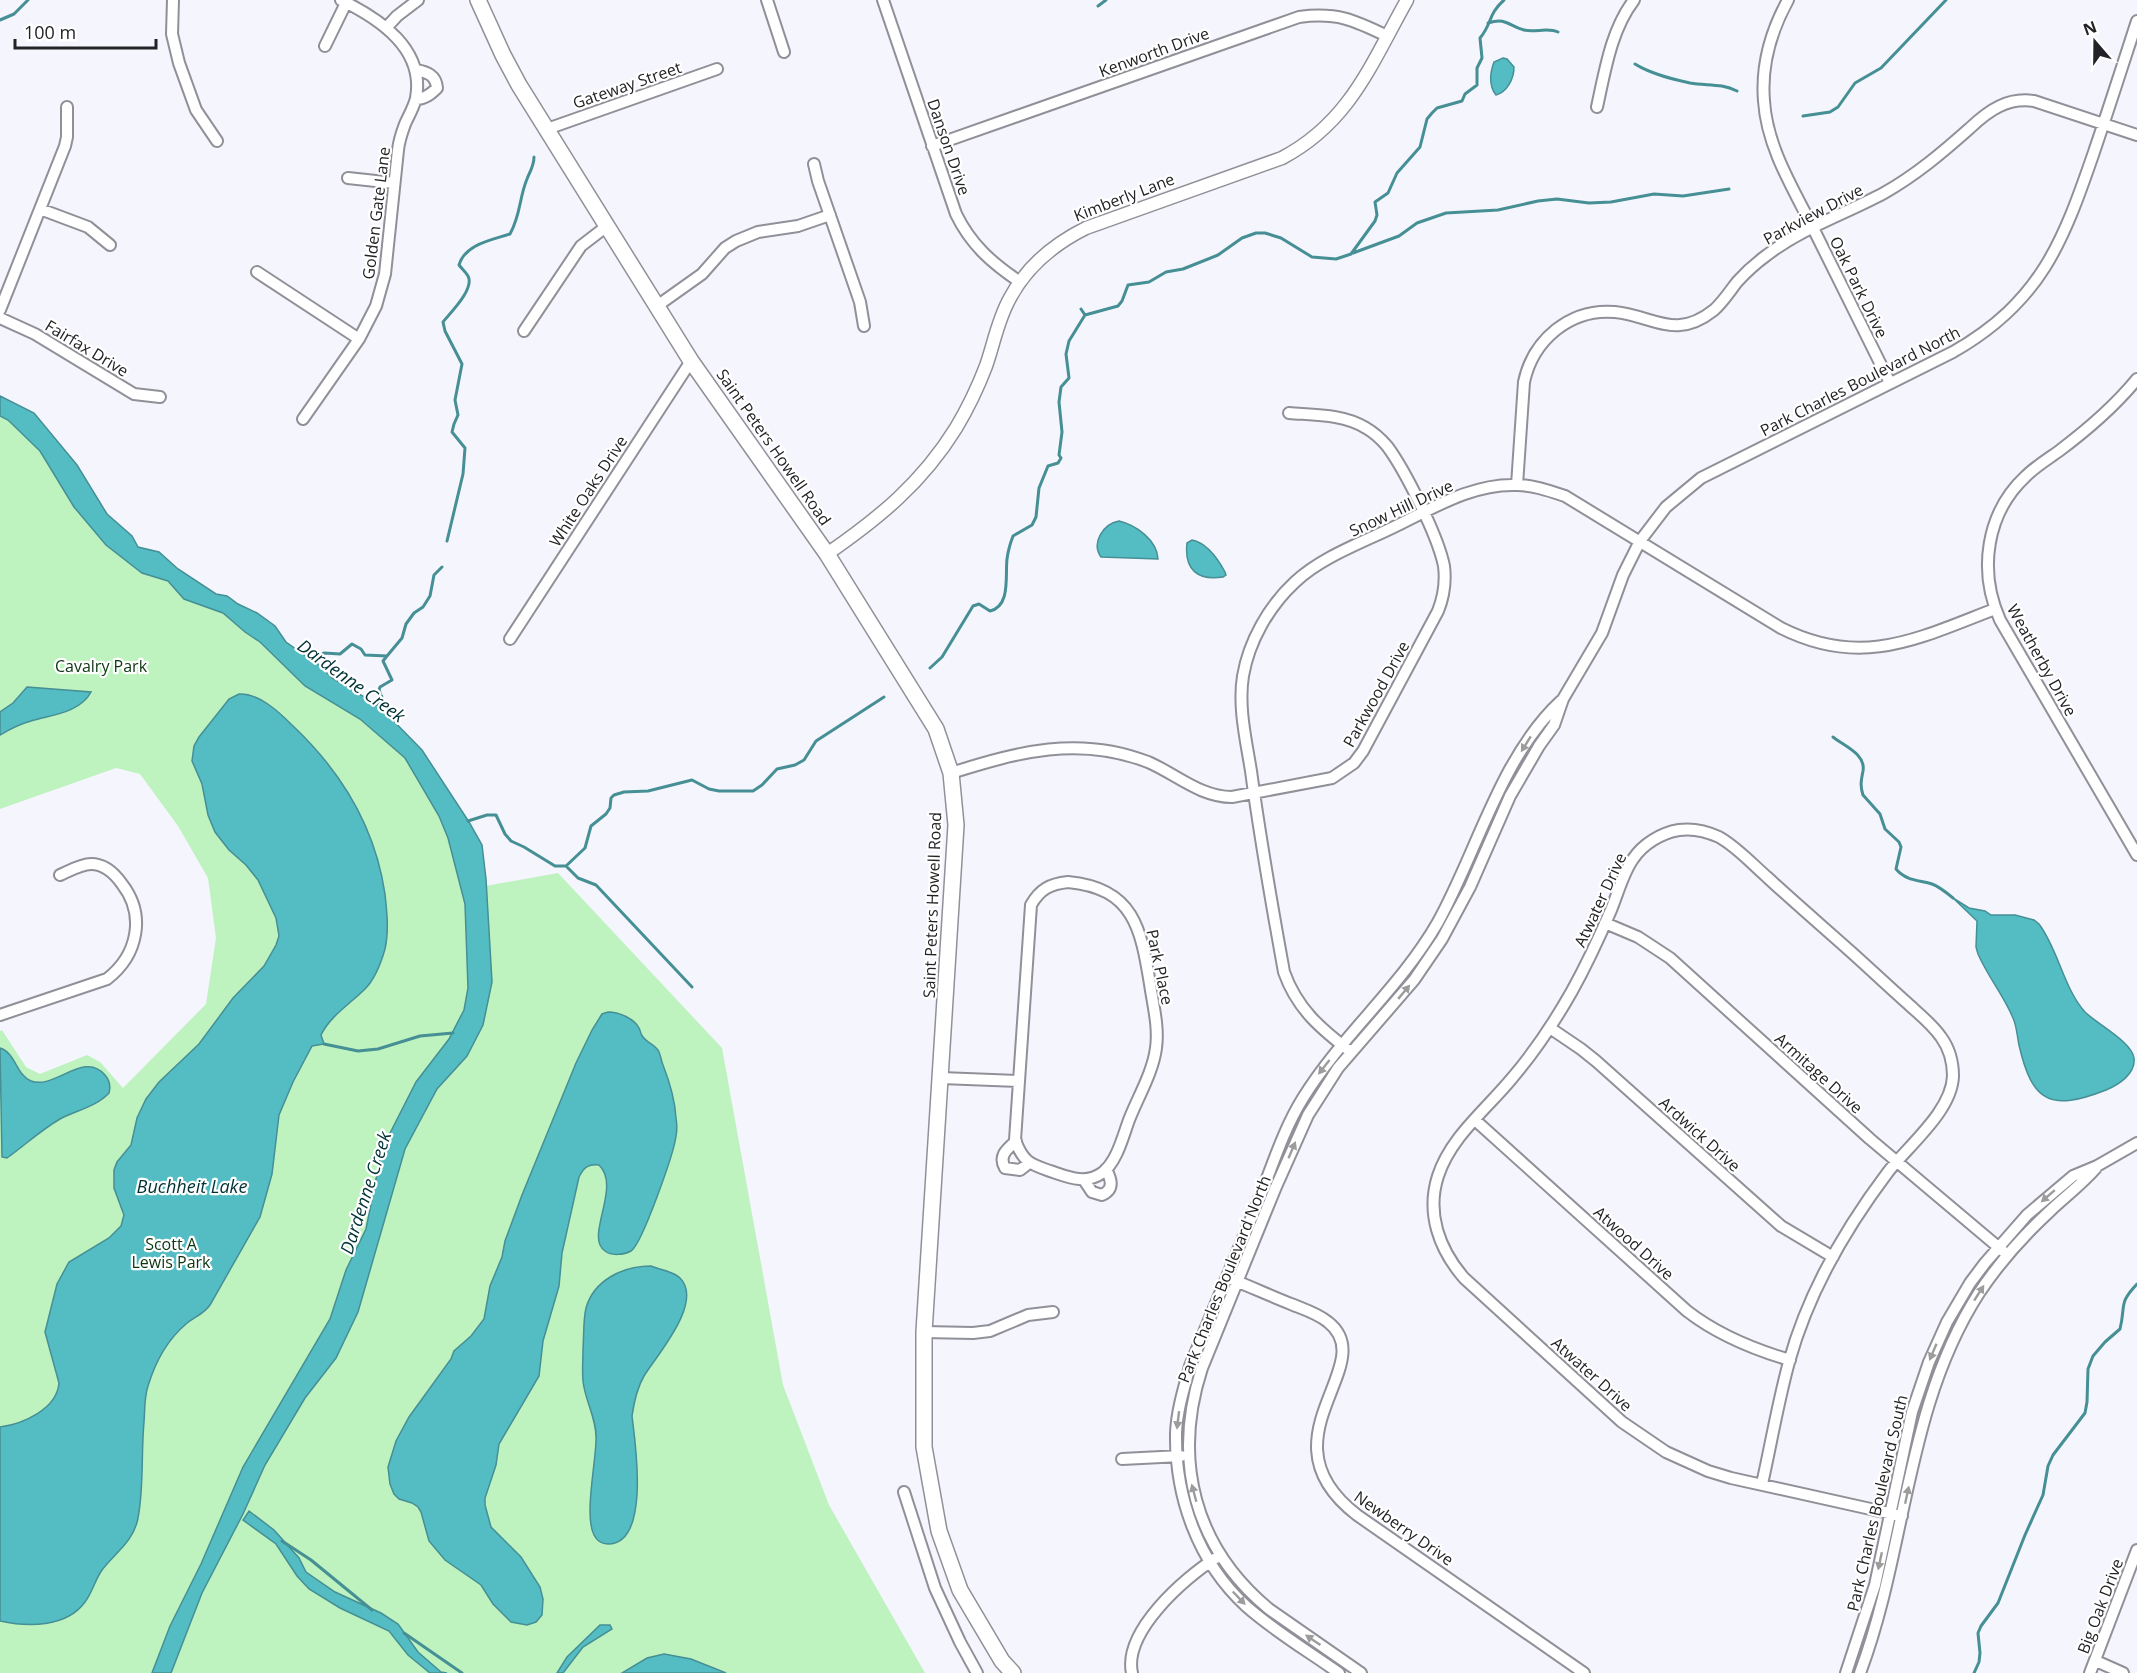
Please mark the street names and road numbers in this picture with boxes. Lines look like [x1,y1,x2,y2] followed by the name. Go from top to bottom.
[1096,22,1212,82] street label: Kenworth Drive
[570,56,684,114] street label: Gateway Street
[922,96,976,198] street label: Danson Drive
[357,145,395,281] street label: Golden Gate Lane
[1070,168,1178,226] street label: Kimberly Lane
[1759,178,1867,250] street label: Parkview Drive
[1825,232,1893,342] street label: Oak Park Drive
[41,314,133,382] street label: Fairfax Drive
[1756,321,1964,441] street label: Park Charles Boulevard North
[712,364,836,530] street label: Saint Peters Howell Road
[544,431,632,551] street label: White Oaks Drive
[1346,474,1456,542] street label: Snow Hill Drive
[2002,600,2082,720] street label: Weatherby Drive
[1338,637,1414,751] street label: Parkwood Drive
[918,812,946,998] street label: Saint Peters Howell Road
[1569,849,1631,951] street label: Atwater Drive
[1141,927,1179,1007] street label: Park Place
[1770,1028,1868,1118] street label: Armitage Drive
[1655,1092,1745,1176] street label: Ardwick Drive
[1172,1172,1276,1386] street label: Park Charles Boulevard North
[1589,1201,1679,1285] street label: Atwood Drive
[1547,1332,1637,1416] street label: Atwater Drive
[1841,1393,1913,1613] street label: Park Charles Boulevard South
[1350,1486,1458,1570] street label: Newberry Drive
[2072,1555,2128,1657] street label: Big Oak Drive

